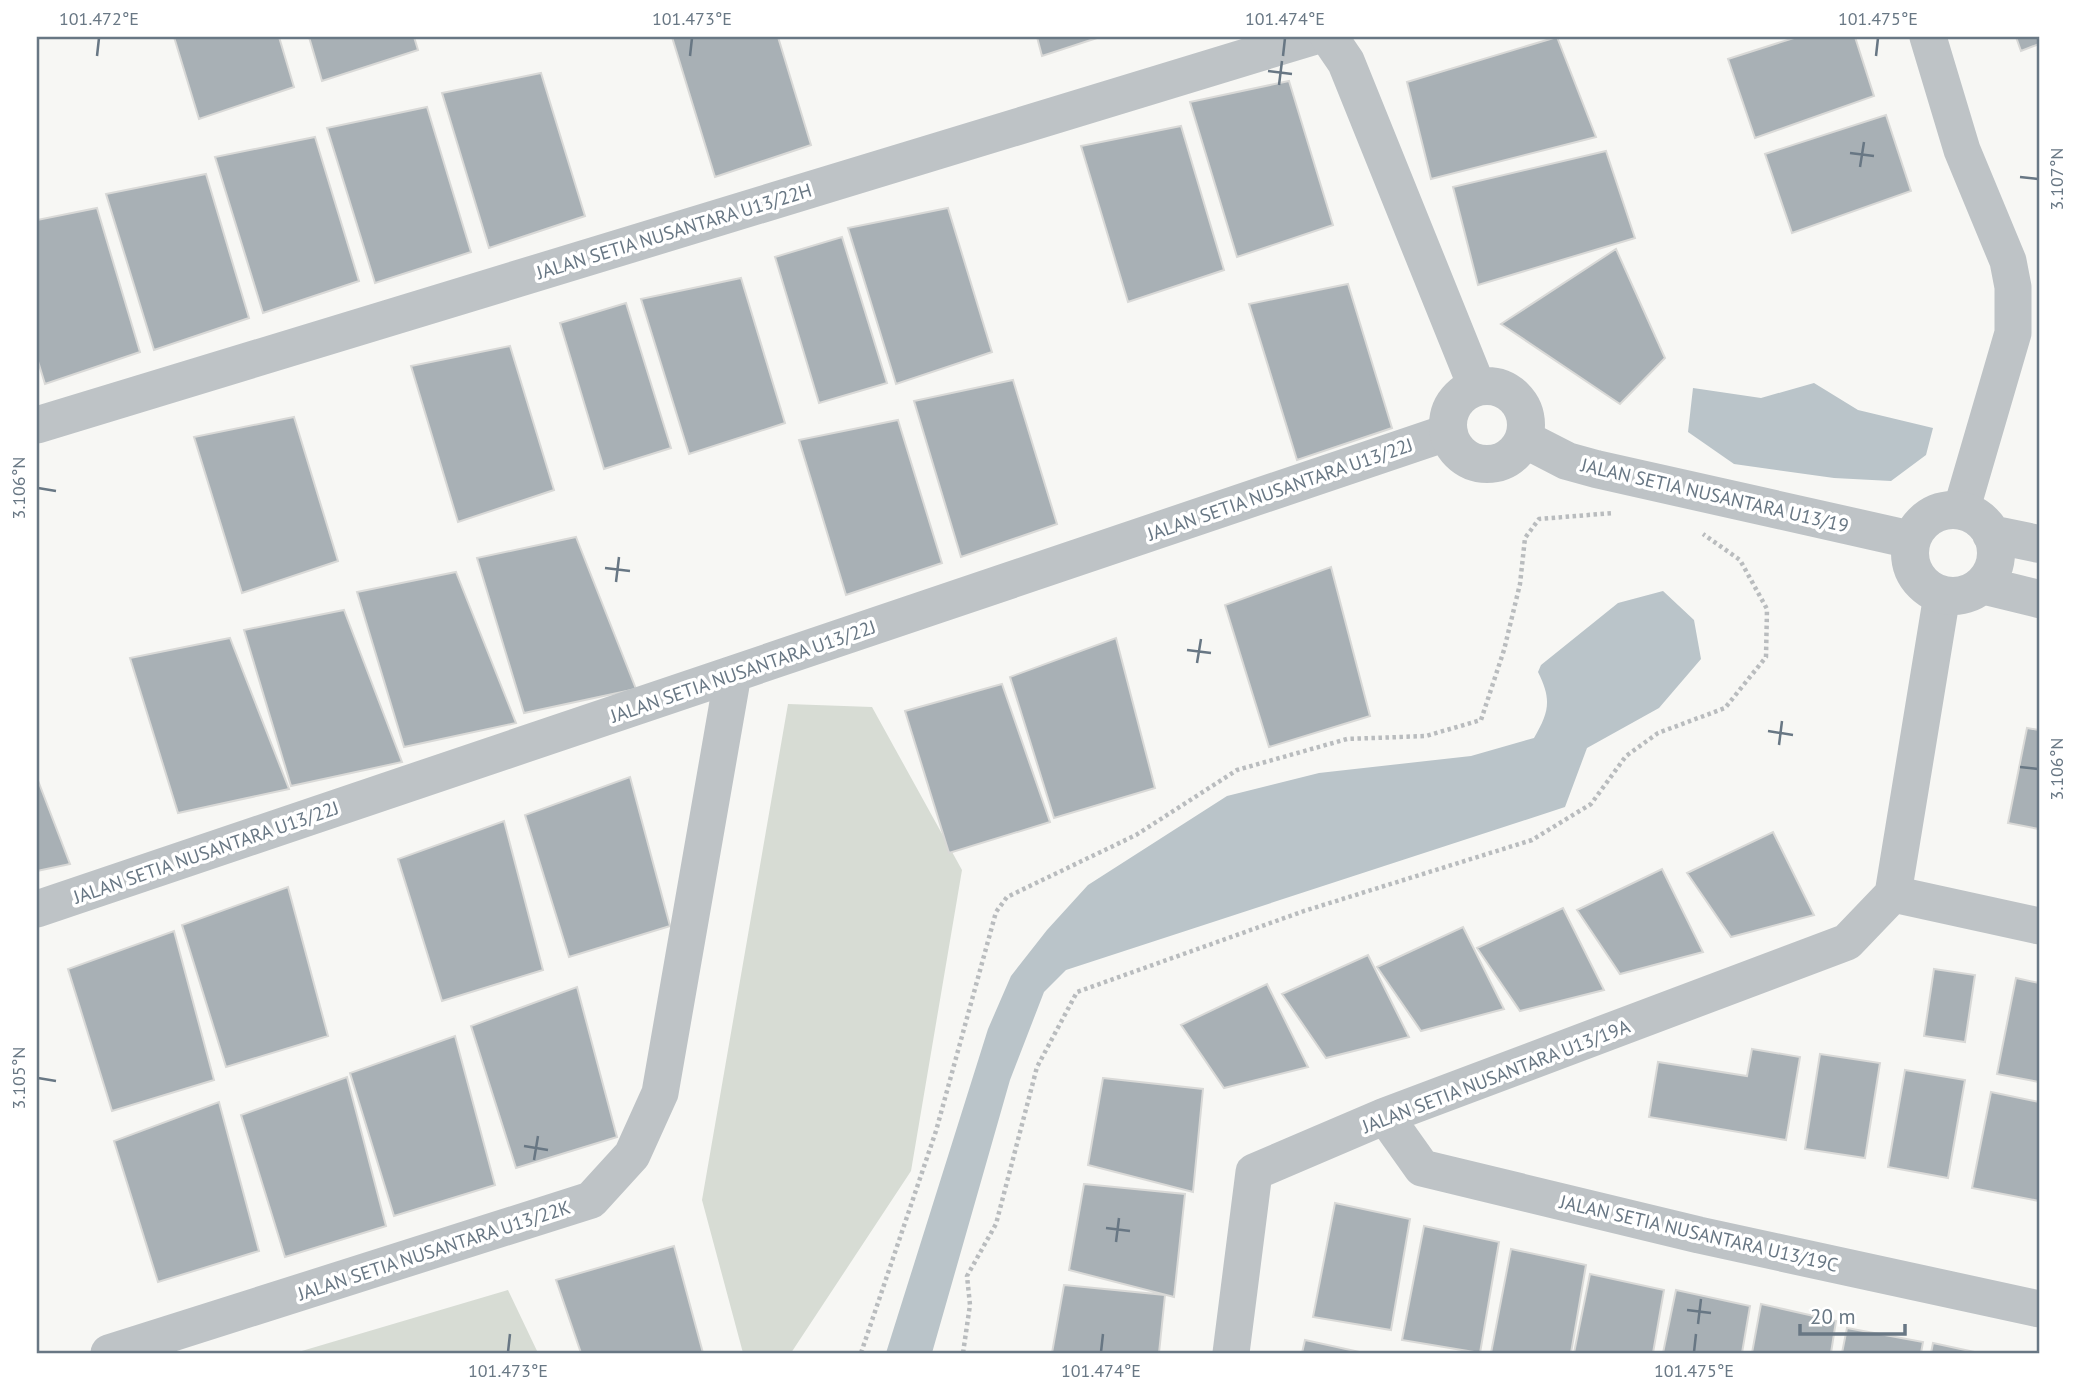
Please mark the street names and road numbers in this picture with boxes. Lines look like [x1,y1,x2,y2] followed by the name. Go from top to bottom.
[533,178,814,285] street label: JALAN SETIA NUSANTARA U13/22H
[1143,432,1416,546] street label: JALAN SETIA NUSANTARA U13/22J
[1578,452,1851,537] street label: JALAN SETIA NUSANTARA U13/19
[606,614,879,728] street label: JALAN SETIA NUSANTARA U13/22J
[69,795,342,909] street label: JALAN SETIA NUSANTARA U13/22J
[1358,1014,1633,1139] street label: JALAN SETIA NUSANTARA U13/19A
[1557,1189,1840,1277] street label: JALAN SETIA NUSANTARA U13/19C
[294,1195,573,1306] street label: JALAN SETIA NUSANTARA U13/22K

